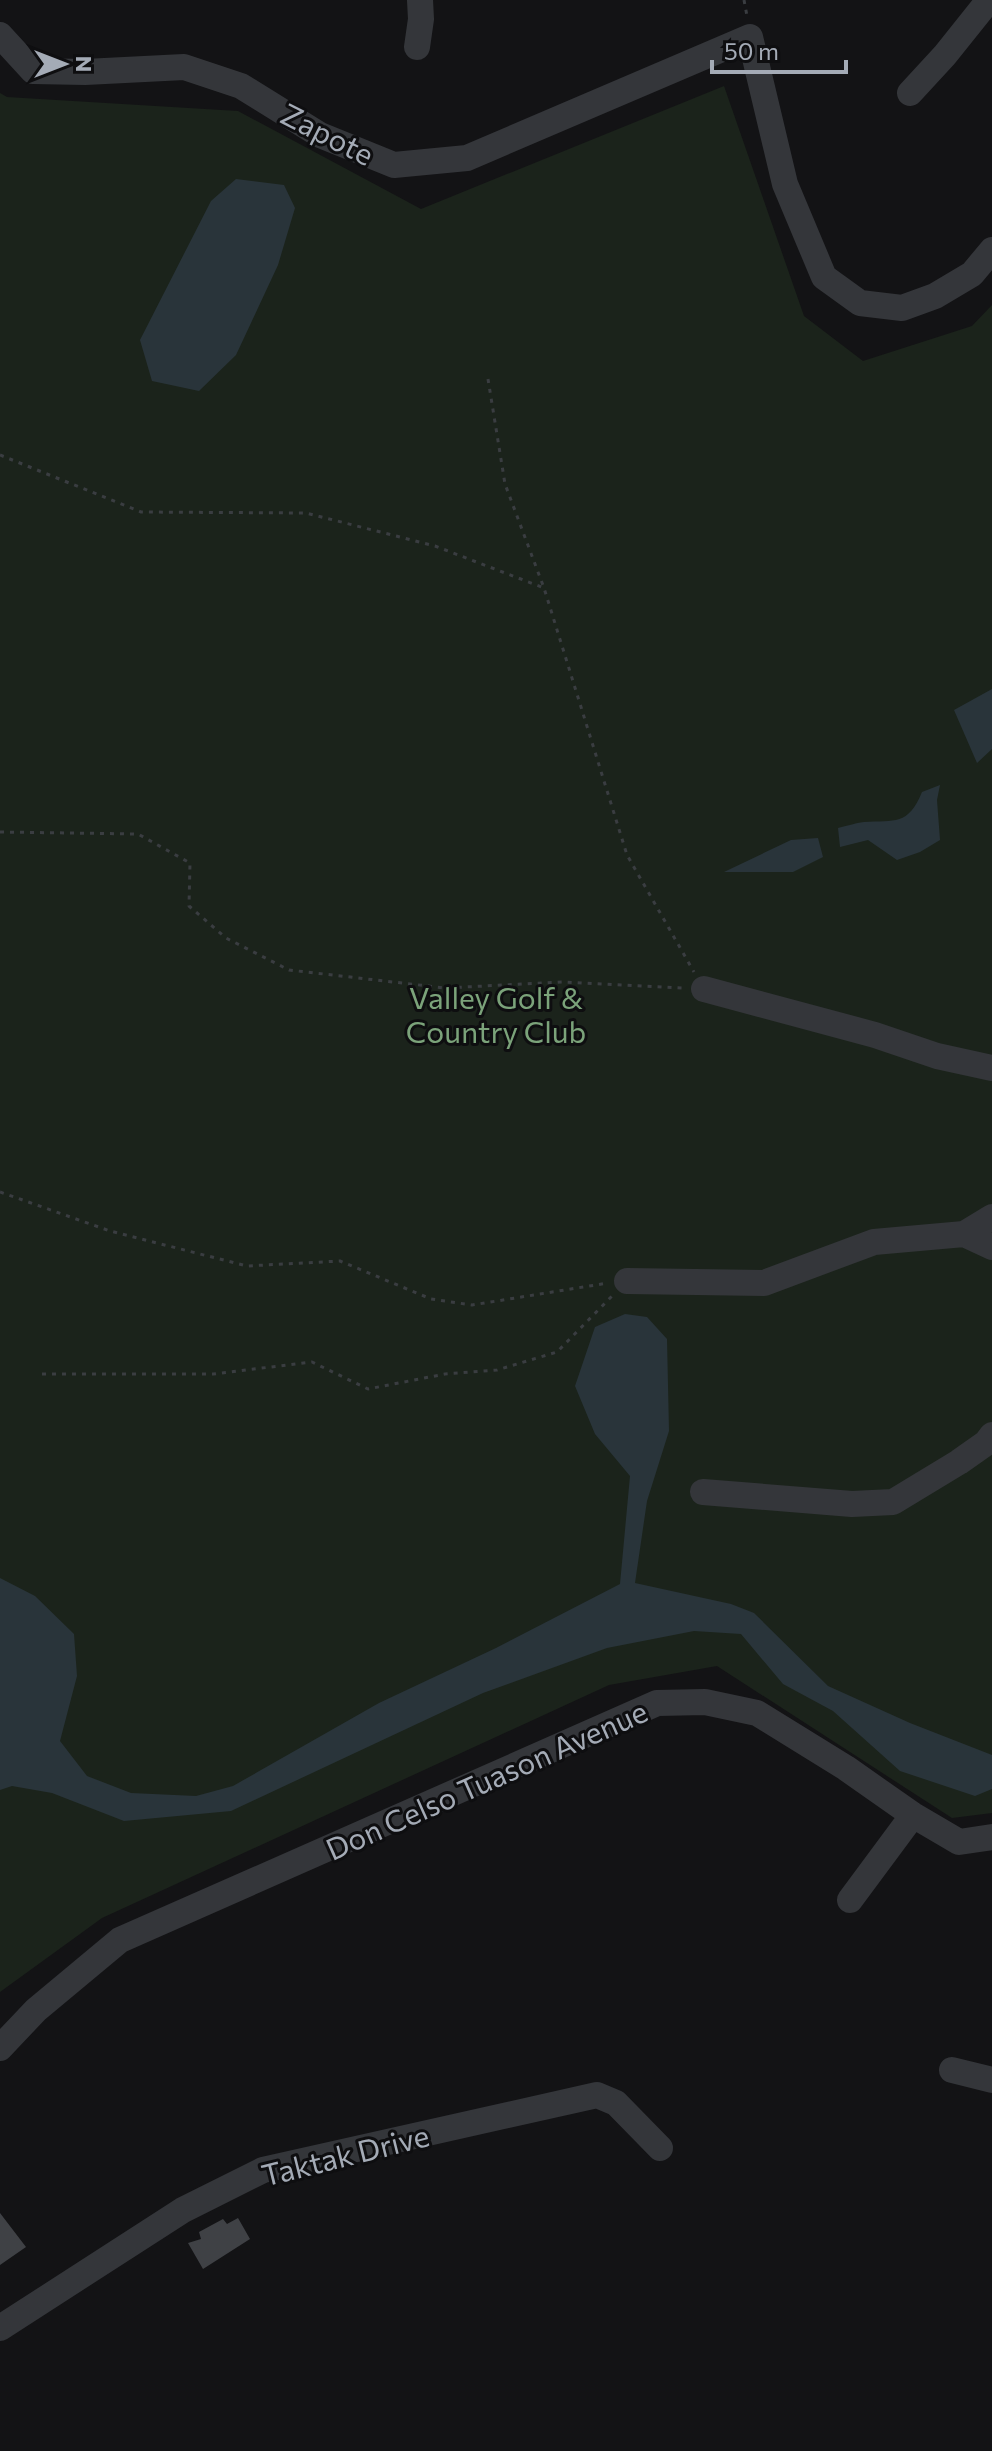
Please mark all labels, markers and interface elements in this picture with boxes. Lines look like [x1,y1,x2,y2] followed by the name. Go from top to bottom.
[24,24,104,104] north arrow
[712,24,846,74] scale bar
[724,36,779,65] text: 50 m
[71,56,98,72] text: N
[275,94,381,172] street label: Zapote
[406,978,586,1049] park label: Valley Golf & Country Club
[320,1691,652,1867] street label: Don Celso Tuason Avenue
[258,2115,432,2193] street label: Taktak Drive

